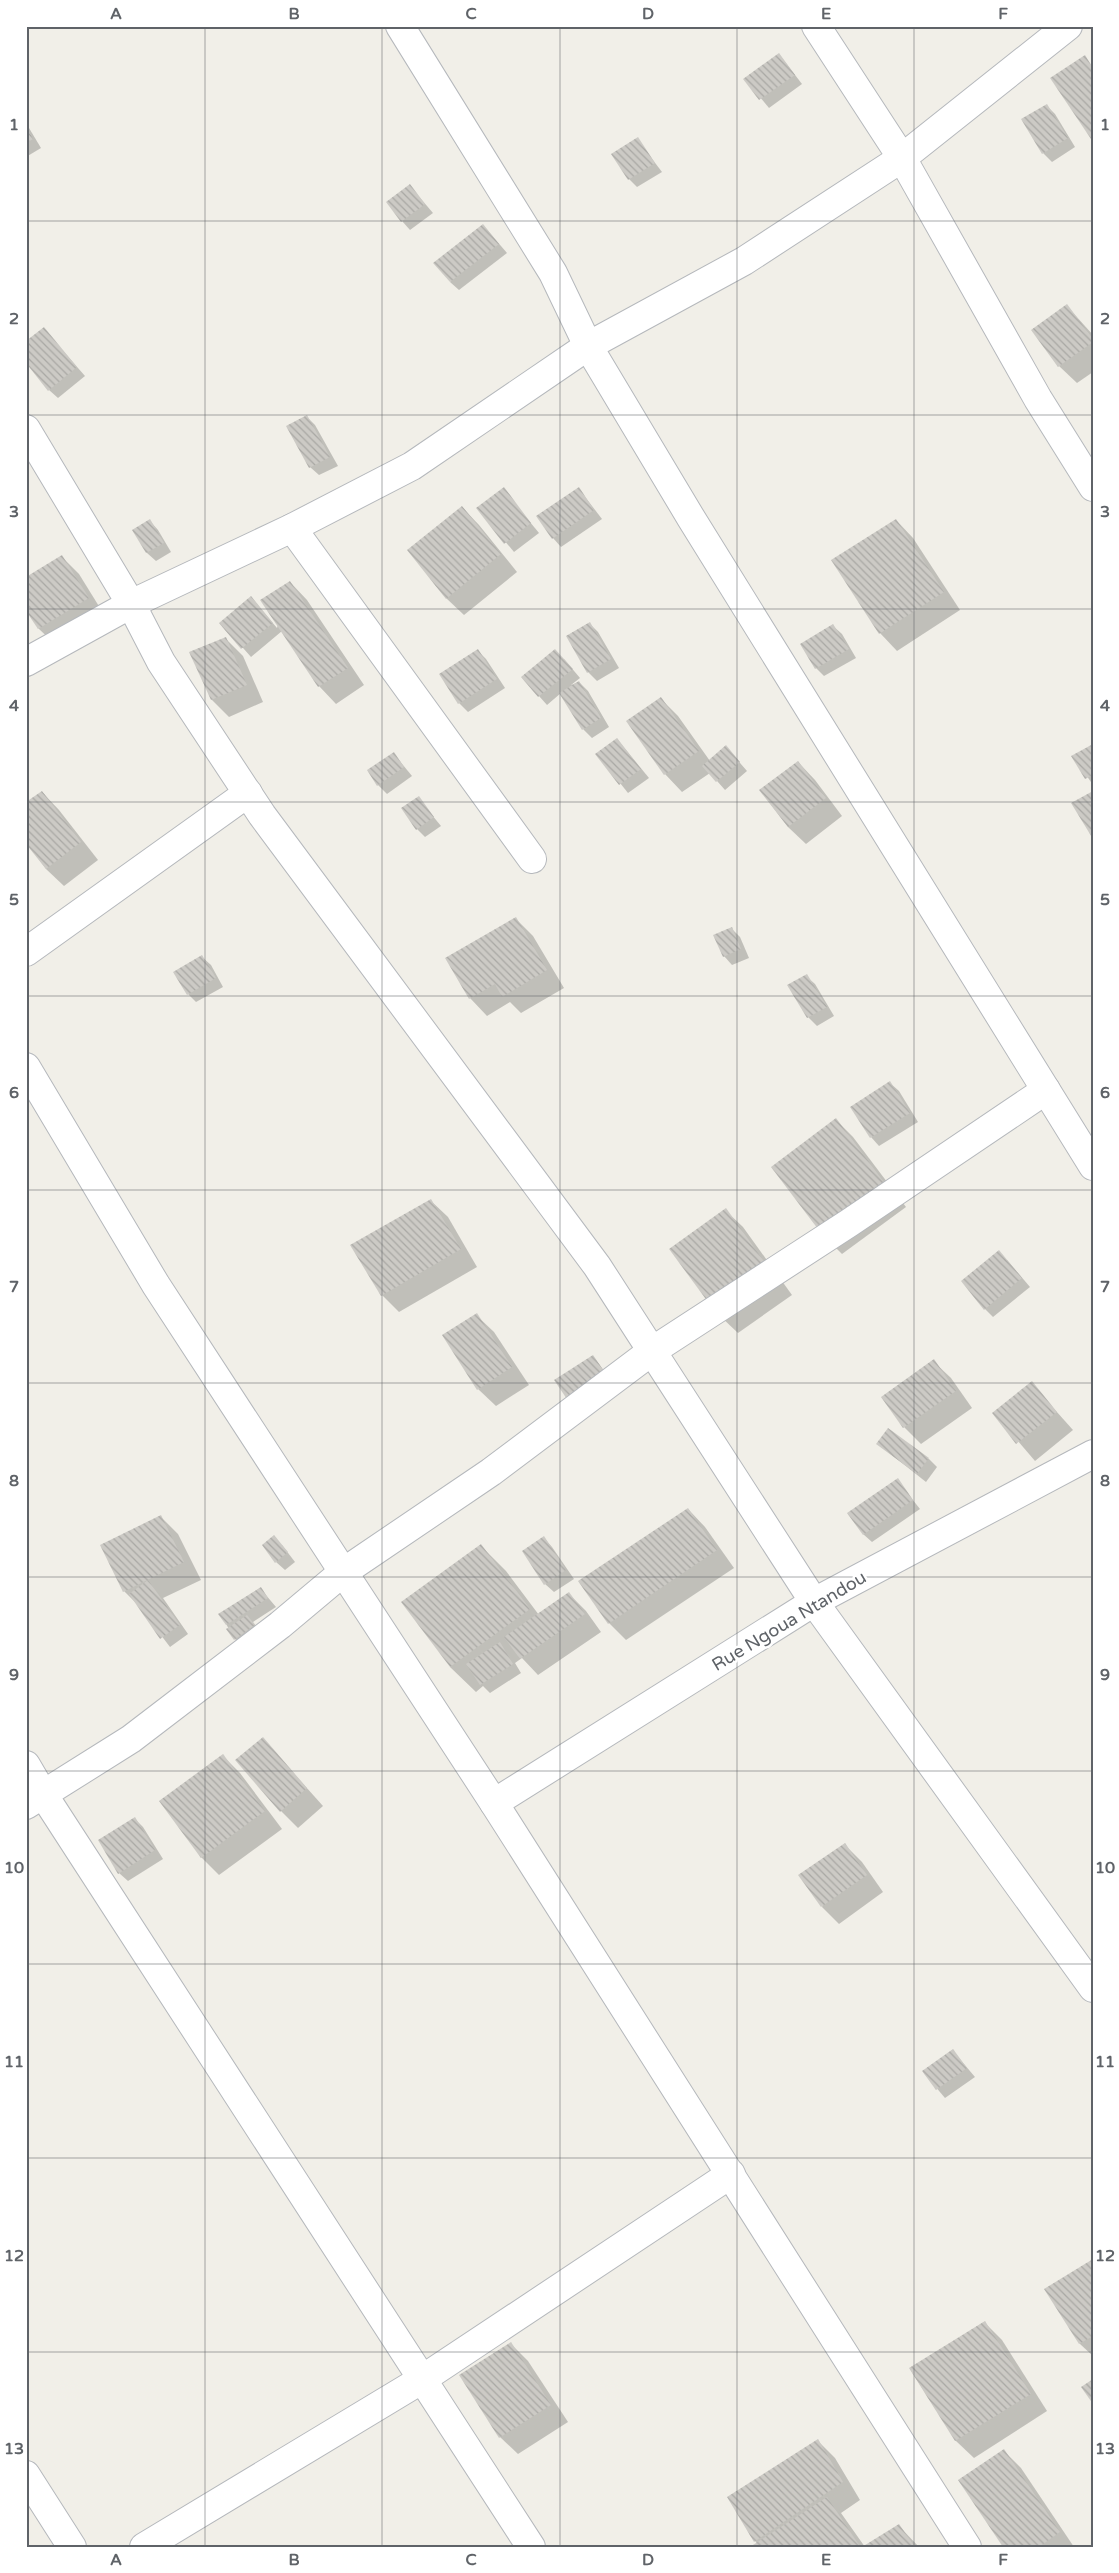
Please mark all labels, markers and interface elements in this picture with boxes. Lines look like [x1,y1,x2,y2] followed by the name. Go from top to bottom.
[110,4,122,24] text: A
[288,4,300,24] text: B
[465,4,477,24] text: C
[642,4,654,24] text: D
[821,4,831,24] text: E
[998,4,1008,24] text: F
[9,115,19,135] text: 1
[1100,115,1110,135] text: 1
[9,309,19,329] text: 2
[1100,309,1110,329] text: 2
[9,502,19,522] text: 3
[1100,502,1110,522] text: 3
[9,696,19,716] text: 4
[1100,696,1110,716] text: 4
[9,890,19,910] text: 5
[1100,890,1110,910] text: 5
[9,1083,19,1103] text: 6
[1100,1083,1110,1103] text: 6
[9,1277,19,1297] text: 7
[1100,1277,1110,1297] text: 7
[9,1471,19,1491] text: 8
[1100,1471,1110,1491] text: 8
[708,1566,870,1676] street label: Rue Ngoua Ntandou
[9,1665,19,1685] text: 9
[1100,1665,1110,1685] text: 9
[4,1858,24,1878] text: 10
[1095,1858,1115,1878] text: 10
[4,2052,24,2072] text: 11
[1095,2052,1115,2072] text: 11
[4,2246,24,2266] text: 12
[1095,2246,1115,2266] text: 12
[4,2439,24,2459] text: 13
[1095,2439,1115,2459] text: 13
[110,2550,122,2570] text: A
[288,2550,300,2570] text: B
[465,2550,477,2570] text: C
[642,2550,654,2570] text: D
[821,2550,831,2570] text: E
[998,2550,1008,2570] text: F

